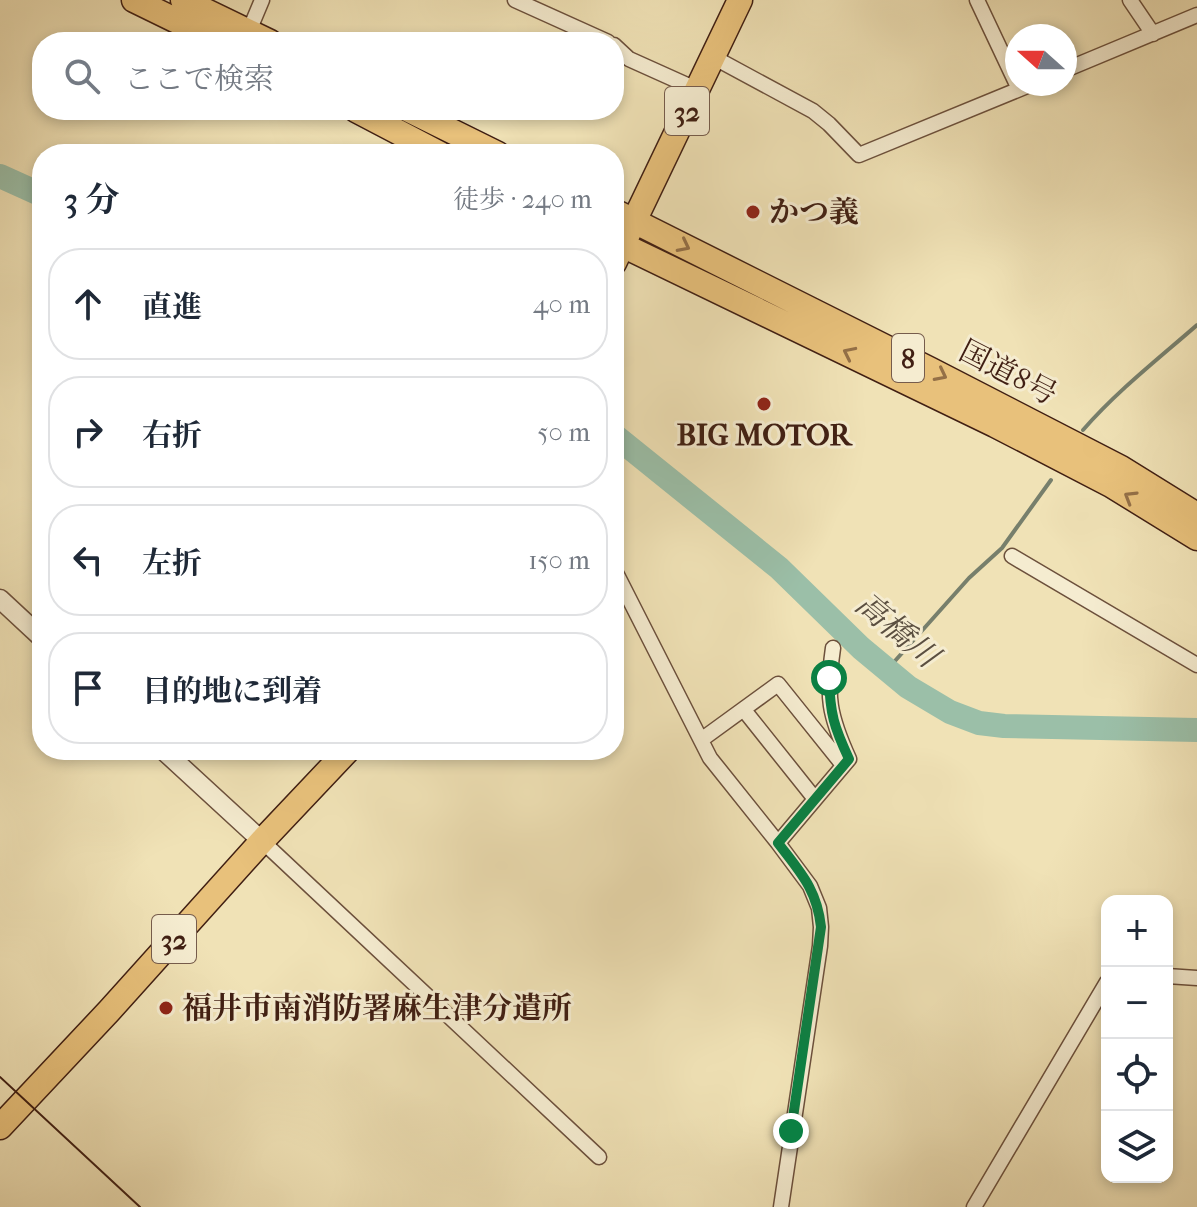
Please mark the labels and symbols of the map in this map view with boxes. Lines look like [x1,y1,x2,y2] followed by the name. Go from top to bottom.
[1005,24,1077,96] north arrow
[665,87,709,135] road number: 32
[769,195,859,230] place label: かつ義
[744,203,762,221] marker: かつ義
[675,236,690,252] one-way arrow
[892,334,924,382] road number: 8
[953,334,1063,412] street label: 国道8号
[843,347,858,363] one-way arrow
[933,366,948,381] one-way arrow
[755,395,773,413] marker: BIG MOTOR
[677,418,854,453] place label: BIG MOTOR
[1125,492,1139,507] one-way arrow
[848,585,948,677] water label: 高橋川
[811,660,847,696] route start
[152,915,196,963] road number: 32
[182,991,572,1026] place label: 福井市南消防署麻生津分遣所
[157,999,175,1017] marker: 福井市南消防署麻生津分遣所
[773,1113,809,1149] route end

